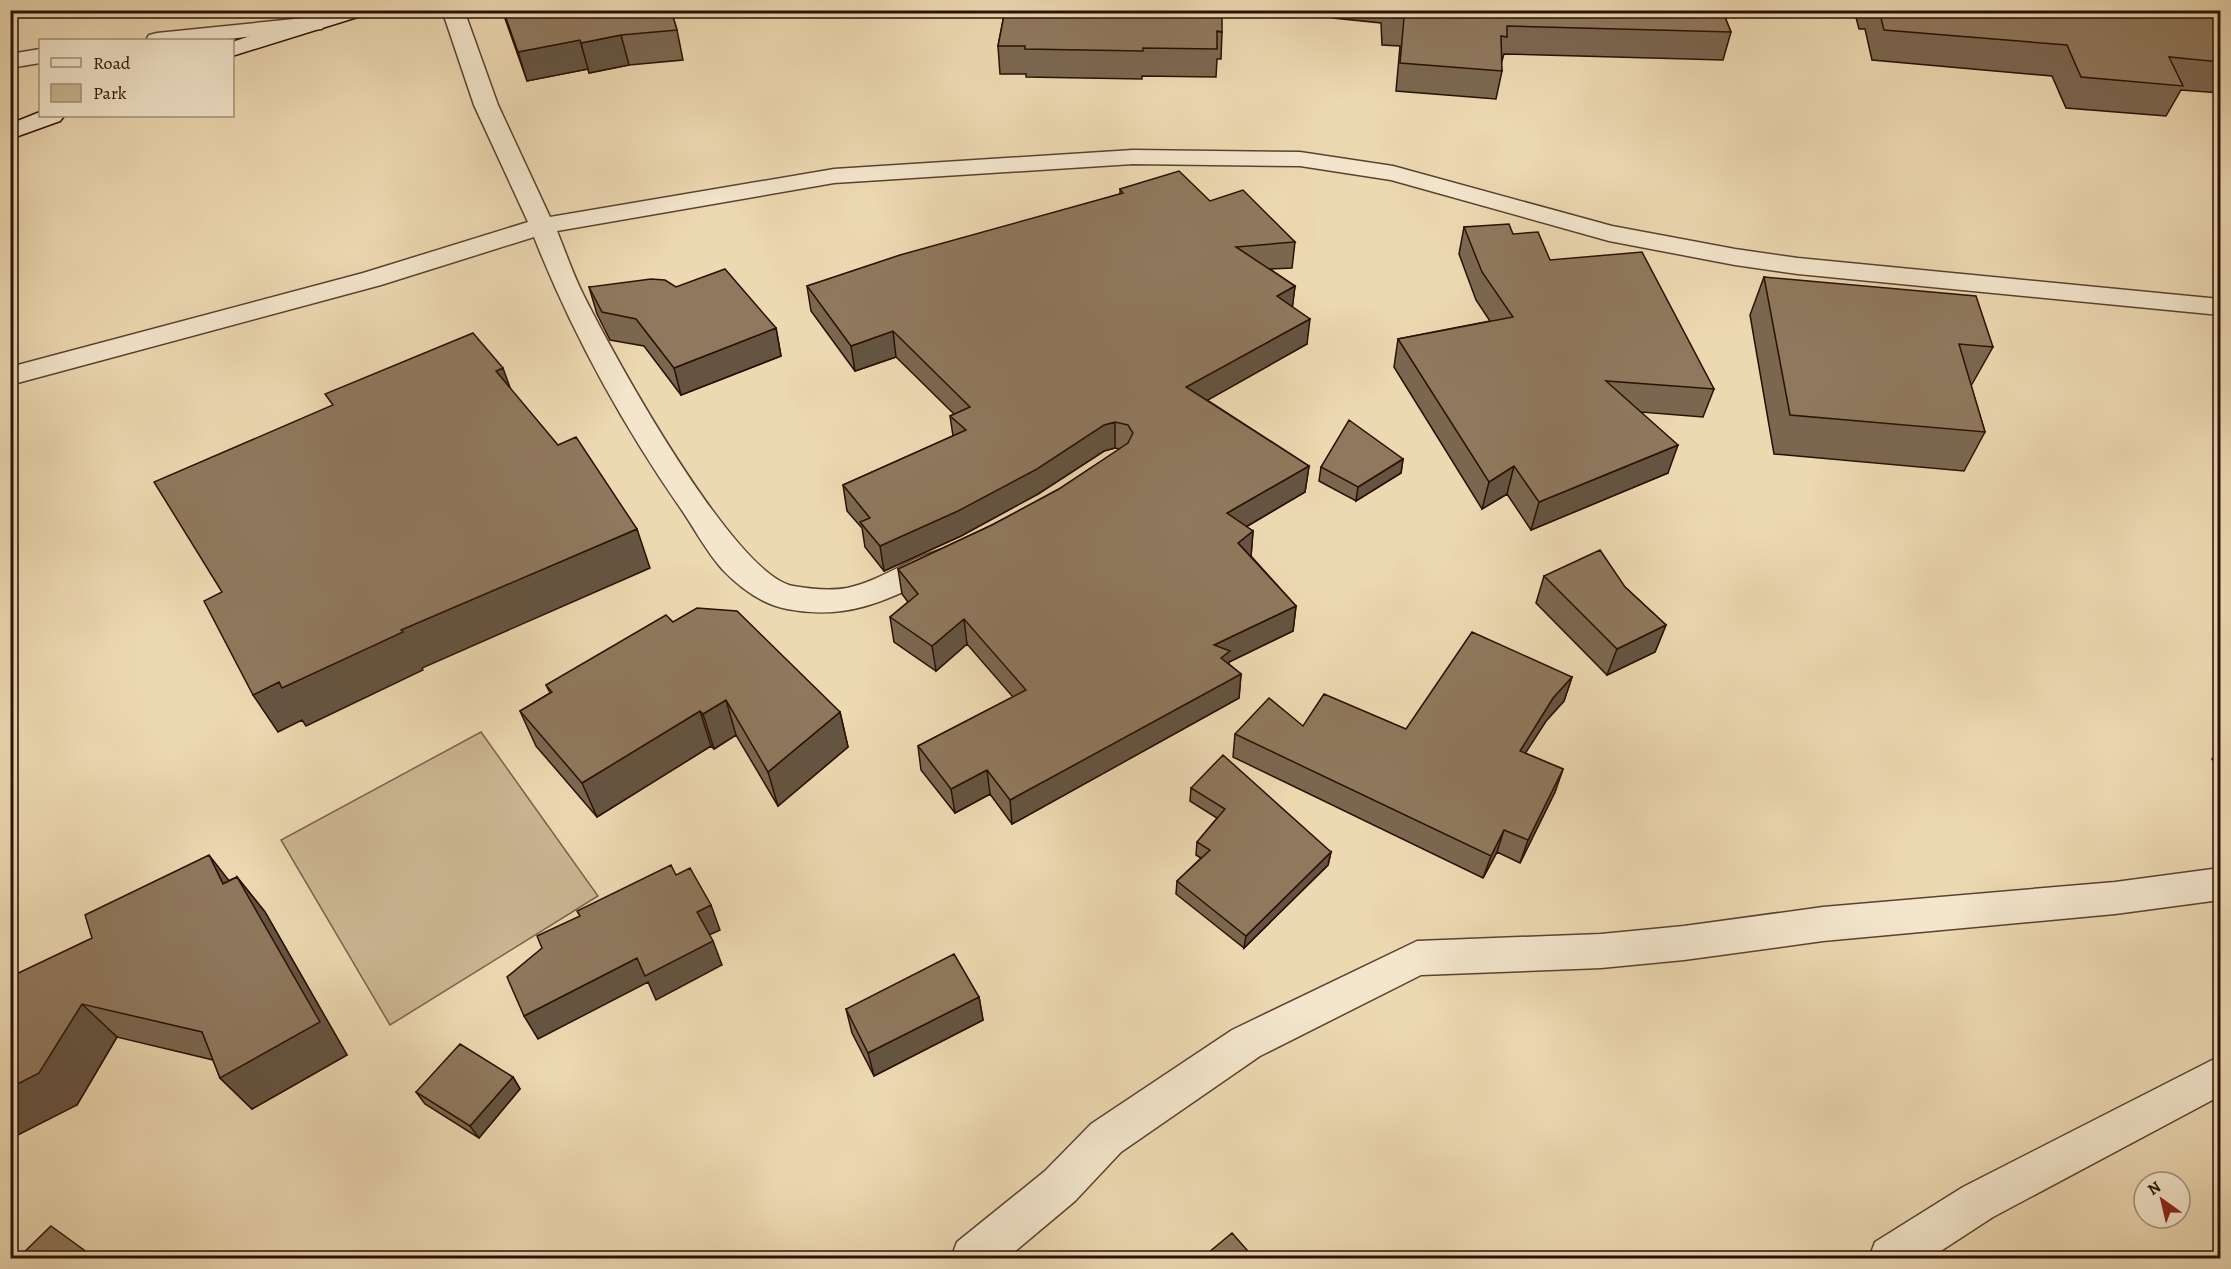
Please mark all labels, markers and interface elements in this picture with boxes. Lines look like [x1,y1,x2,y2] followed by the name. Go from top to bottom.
[39,39,234,117] legend
[93,51,131,75] text: Road
[93,81,127,105] text: Park
[2132,1170,2192,1230] north arrow
[2143,1176,2165,1201] text: N

